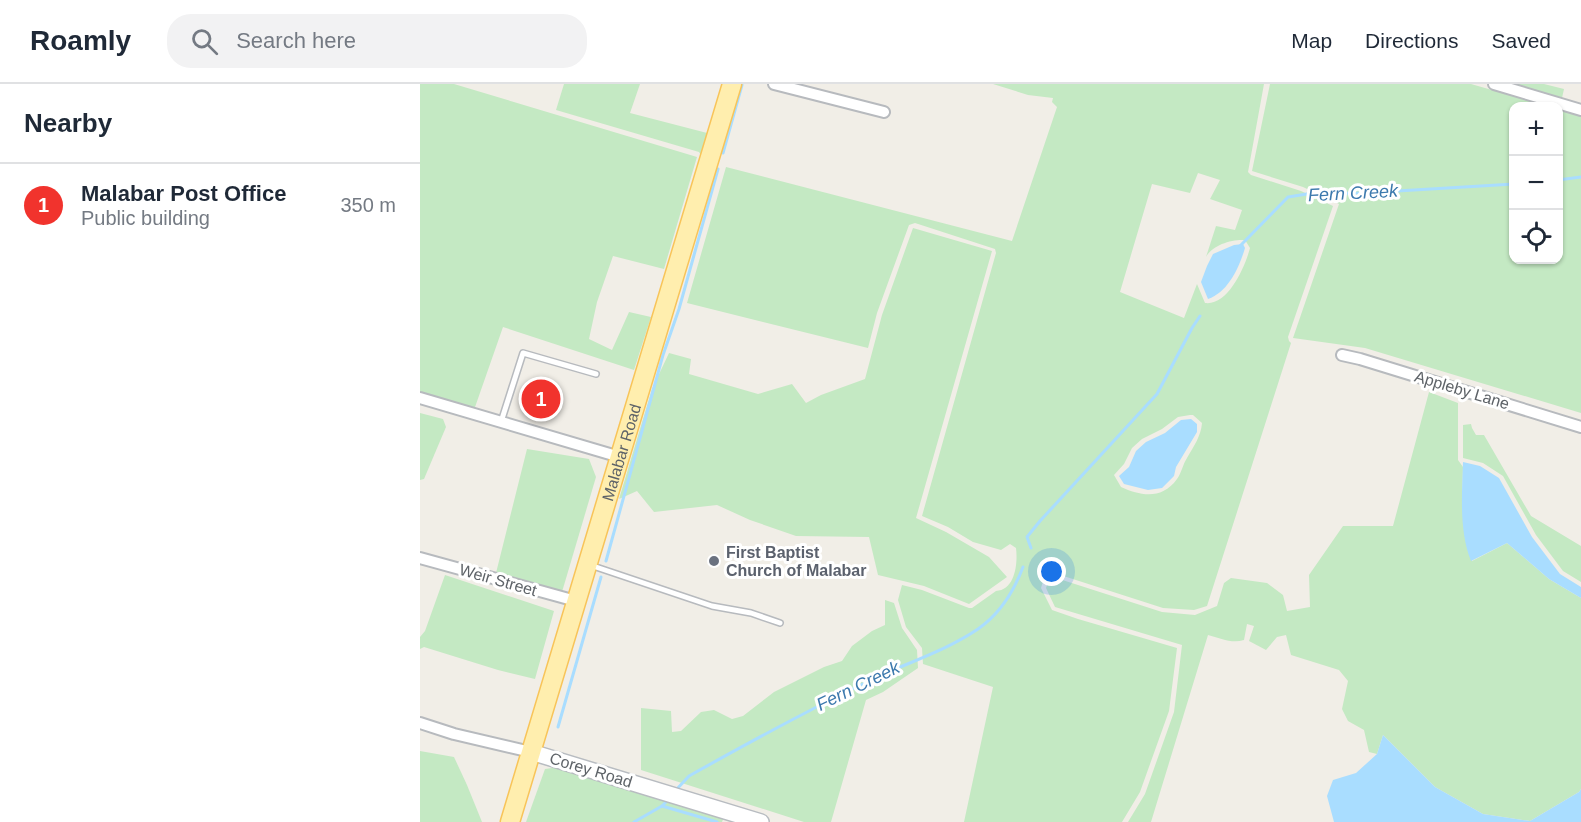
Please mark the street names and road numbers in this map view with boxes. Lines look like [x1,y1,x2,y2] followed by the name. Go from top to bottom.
[1413,368,1511,412] street label: Appleby Lane
[599,402,644,503] street label: Malabar Road
[457,561,539,599] street label: Weir Street
[548,749,634,791] street label: Corey Road

